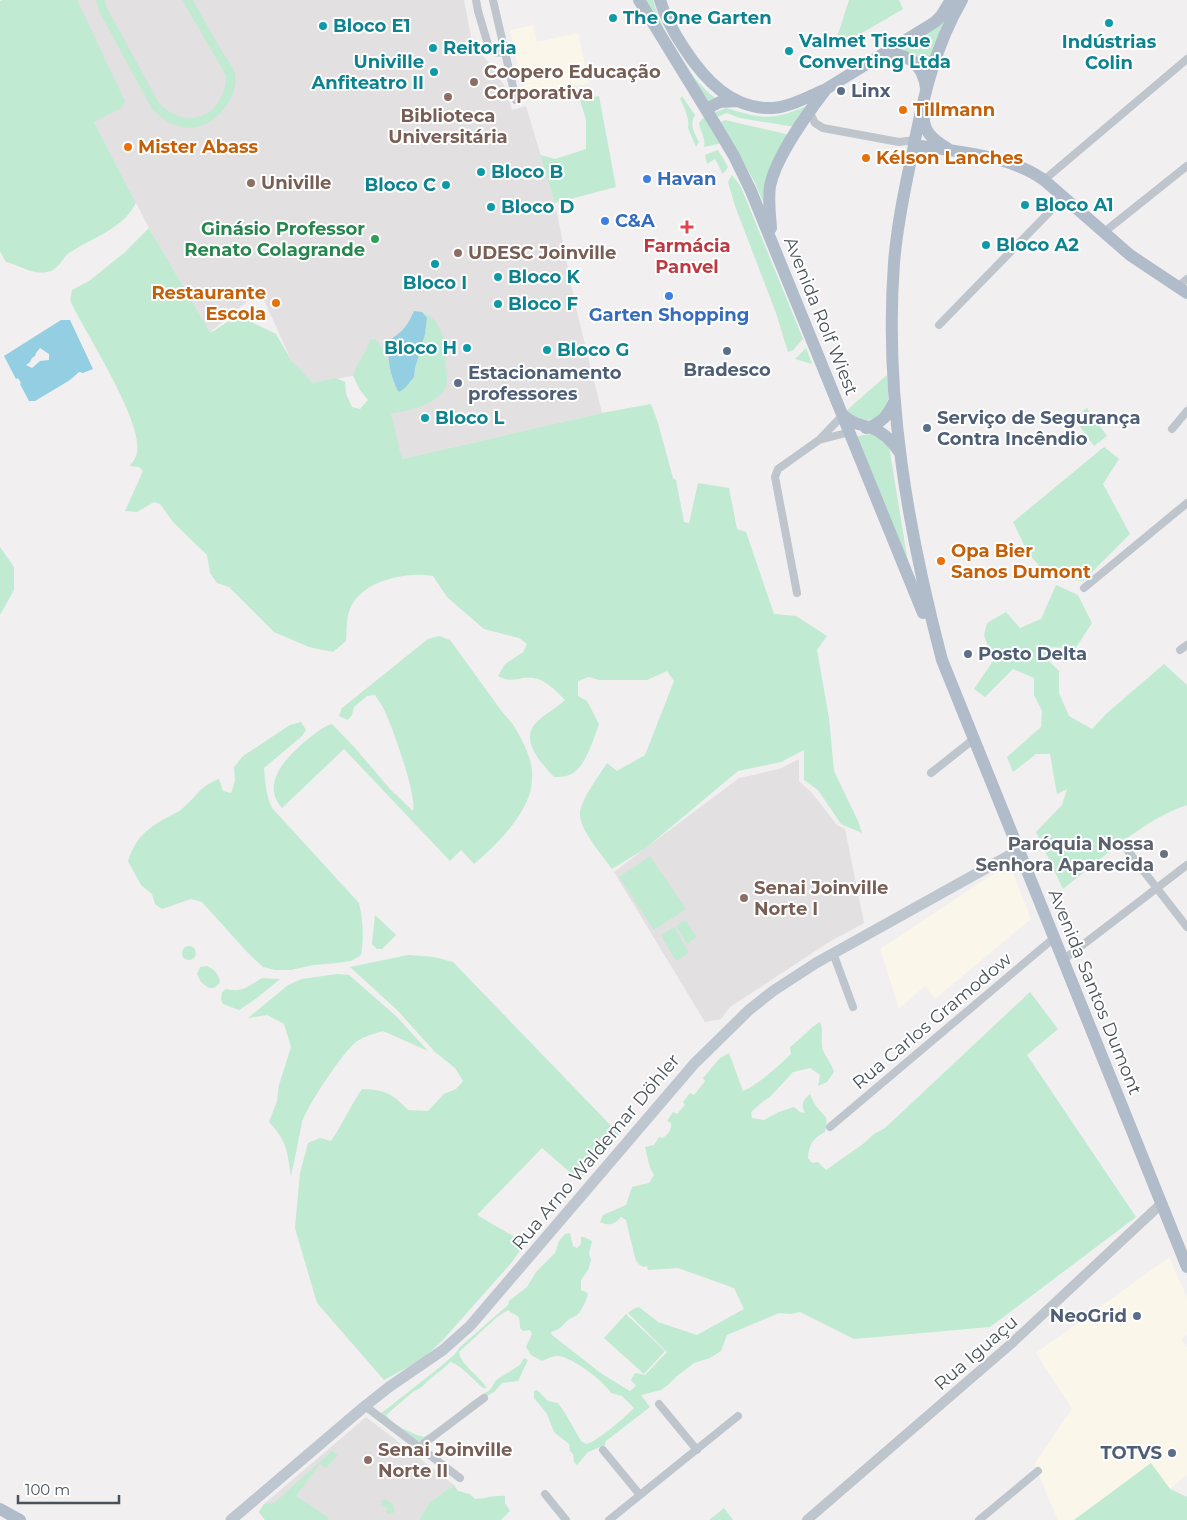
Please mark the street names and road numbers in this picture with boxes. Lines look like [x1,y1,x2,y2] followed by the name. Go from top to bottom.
[779,234,863,398] street label: Avenida Rolf Wiest
[1044,886,1146,1098] street label: Avenida Santos Dumont
[848,948,1016,1094] street label: Rua Carlos Gramodow
[508,1050,684,1254] street label: Rua Arno Waldemar Döhler
[930,1311,1022,1395] street label: Rua Iguaçu

